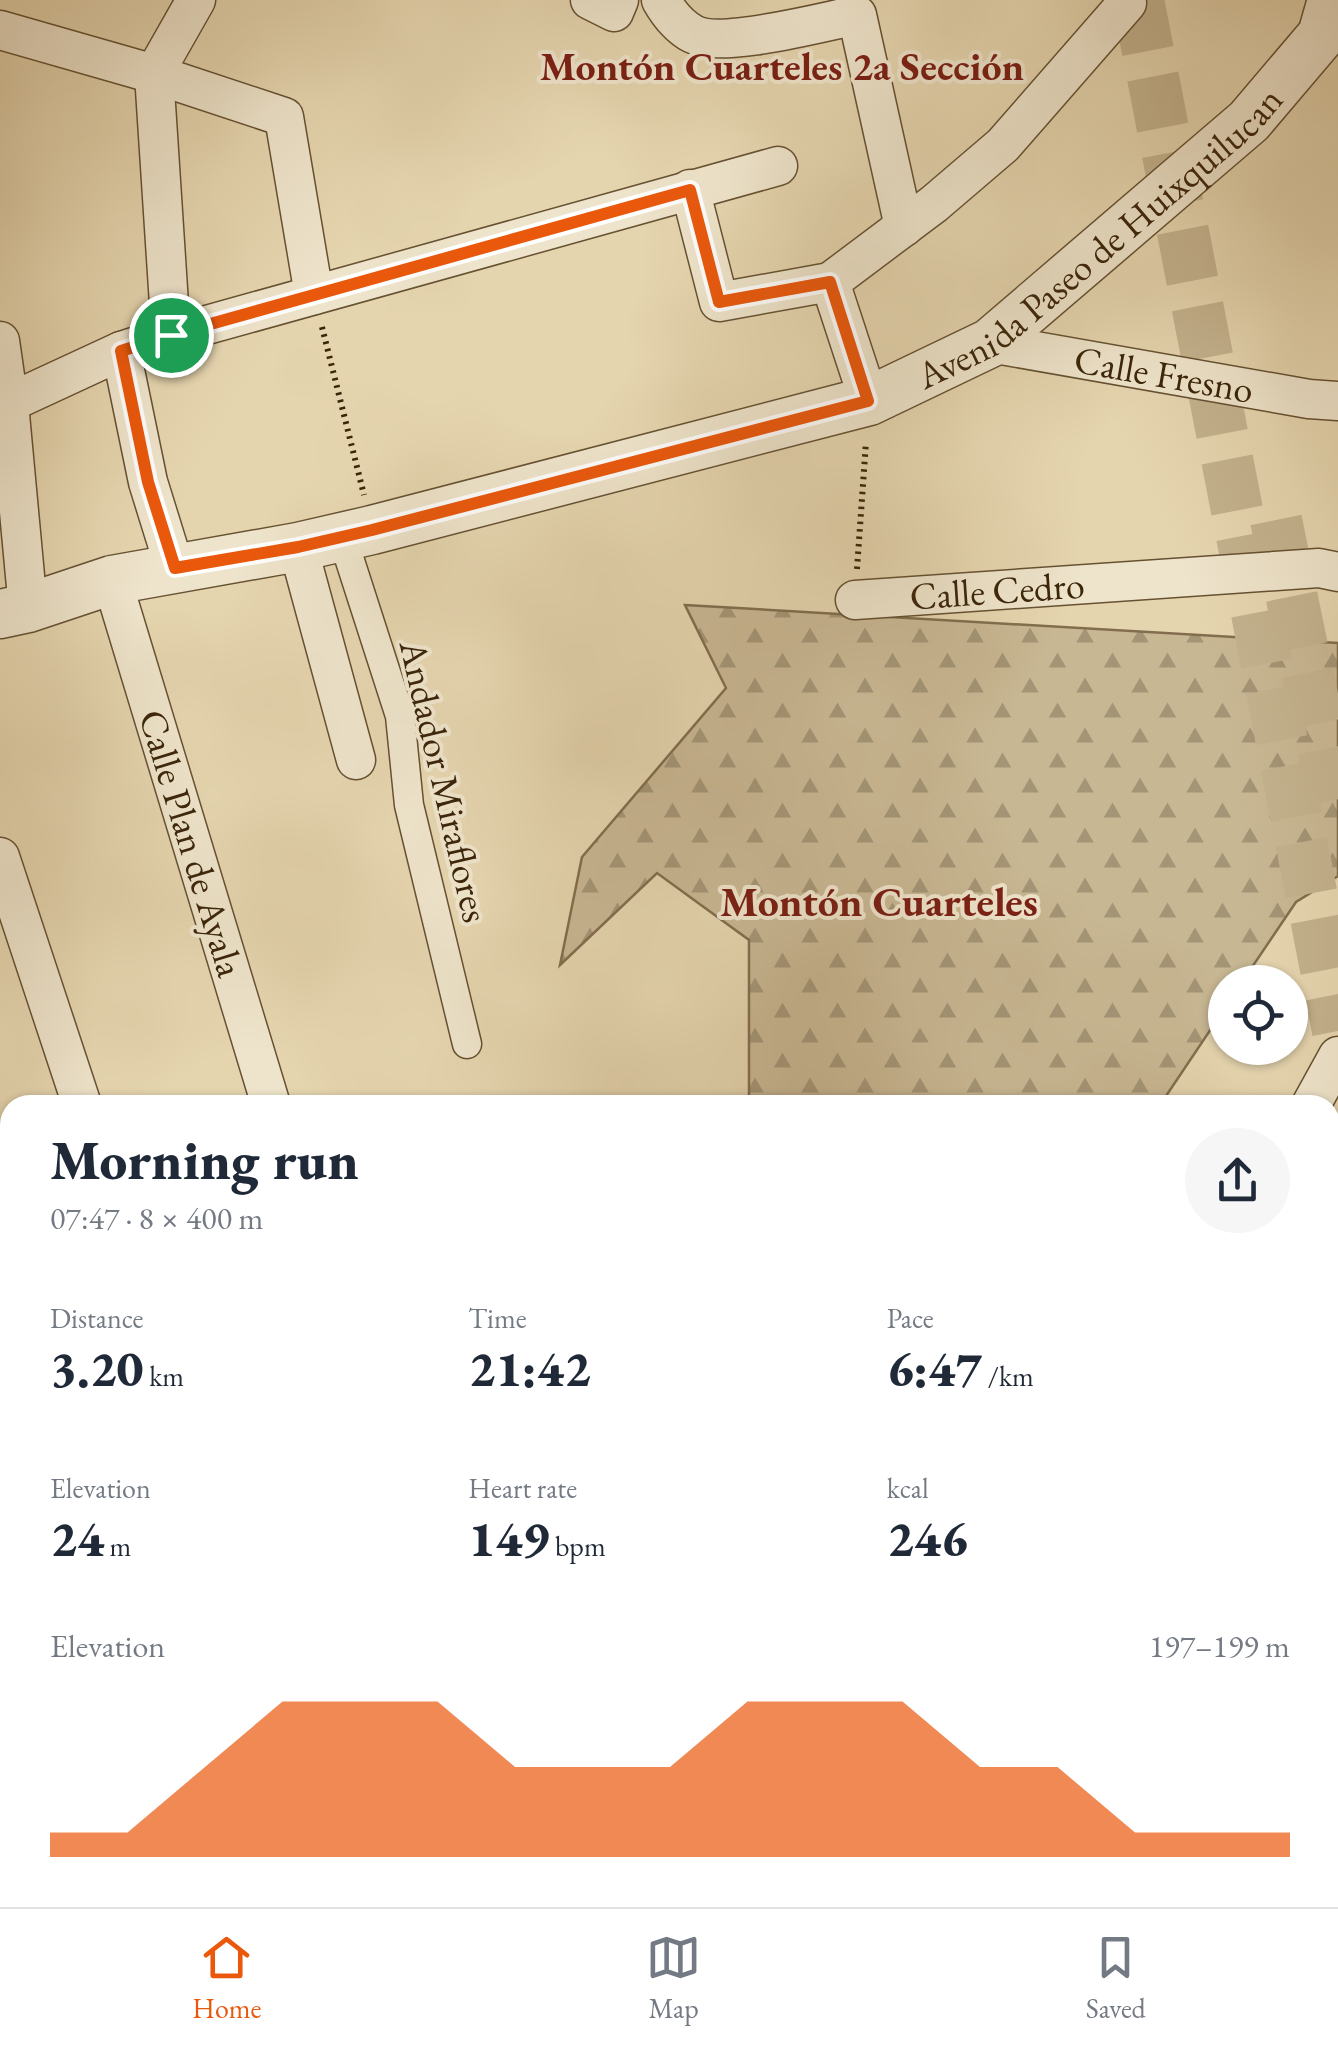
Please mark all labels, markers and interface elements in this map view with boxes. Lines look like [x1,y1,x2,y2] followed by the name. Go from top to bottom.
[540,40,1024,92] district label: Montón Cuarteles 2a Sección
[907,76,1293,400] street label: Avenida Paseo de Huixquilucan
[129,293,214,378] pin
[144,308,199,363] icon: arrive
[1071,334,1257,414] street label: Calle Fresno
[908,559,1086,621] street label: Calle Cedro
[388,634,501,927] street label: Andador Miraflores
[128,704,256,983] street label: Calle Plan de Ayala
[720,874,1038,929] district label: Montón Cuarteles
[1208,965,1308,1065] map controls
[1208,965,1308,1065] button: locate
[50,1124,359,1195] text: Morning run
[1185,1128,1290,1233] button: share
[50,1197,263,1239] text: 07:47 · 8 × 400 m
[50,1300,144,1336] text: Distance
[468,1300,527,1336] text: Time
[887,1300,934,1336] text: Pace
[50,1336,144,1401] text: 3.20
[468,1336,591,1401] text: 21:42
[887,1336,982,1401] text: 6:47
[144,1358,184,1394] text: km
[982,1358,1034,1394] text: /km
[50,1470,151,1506] text: Elevation
[468,1470,577,1506] text: Heart rate
[887,1470,929,1506] text: kcal
[50,1506,104,1571] text: 24
[468,1506,549,1571] text: 149
[887,1506,968,1571] text: 246
[104,1528,131,1564] text: m
[549,1528,606,1564] text: bpm
[50,1625,165,1667] text: Elevation
[1149,1625,1290,1667] text: 197–199 m
[192,1930,262,2026] tab: Home
[646,1930,701,2026] tab: Map
[1086,1930,1146,2026] tab: Saved

